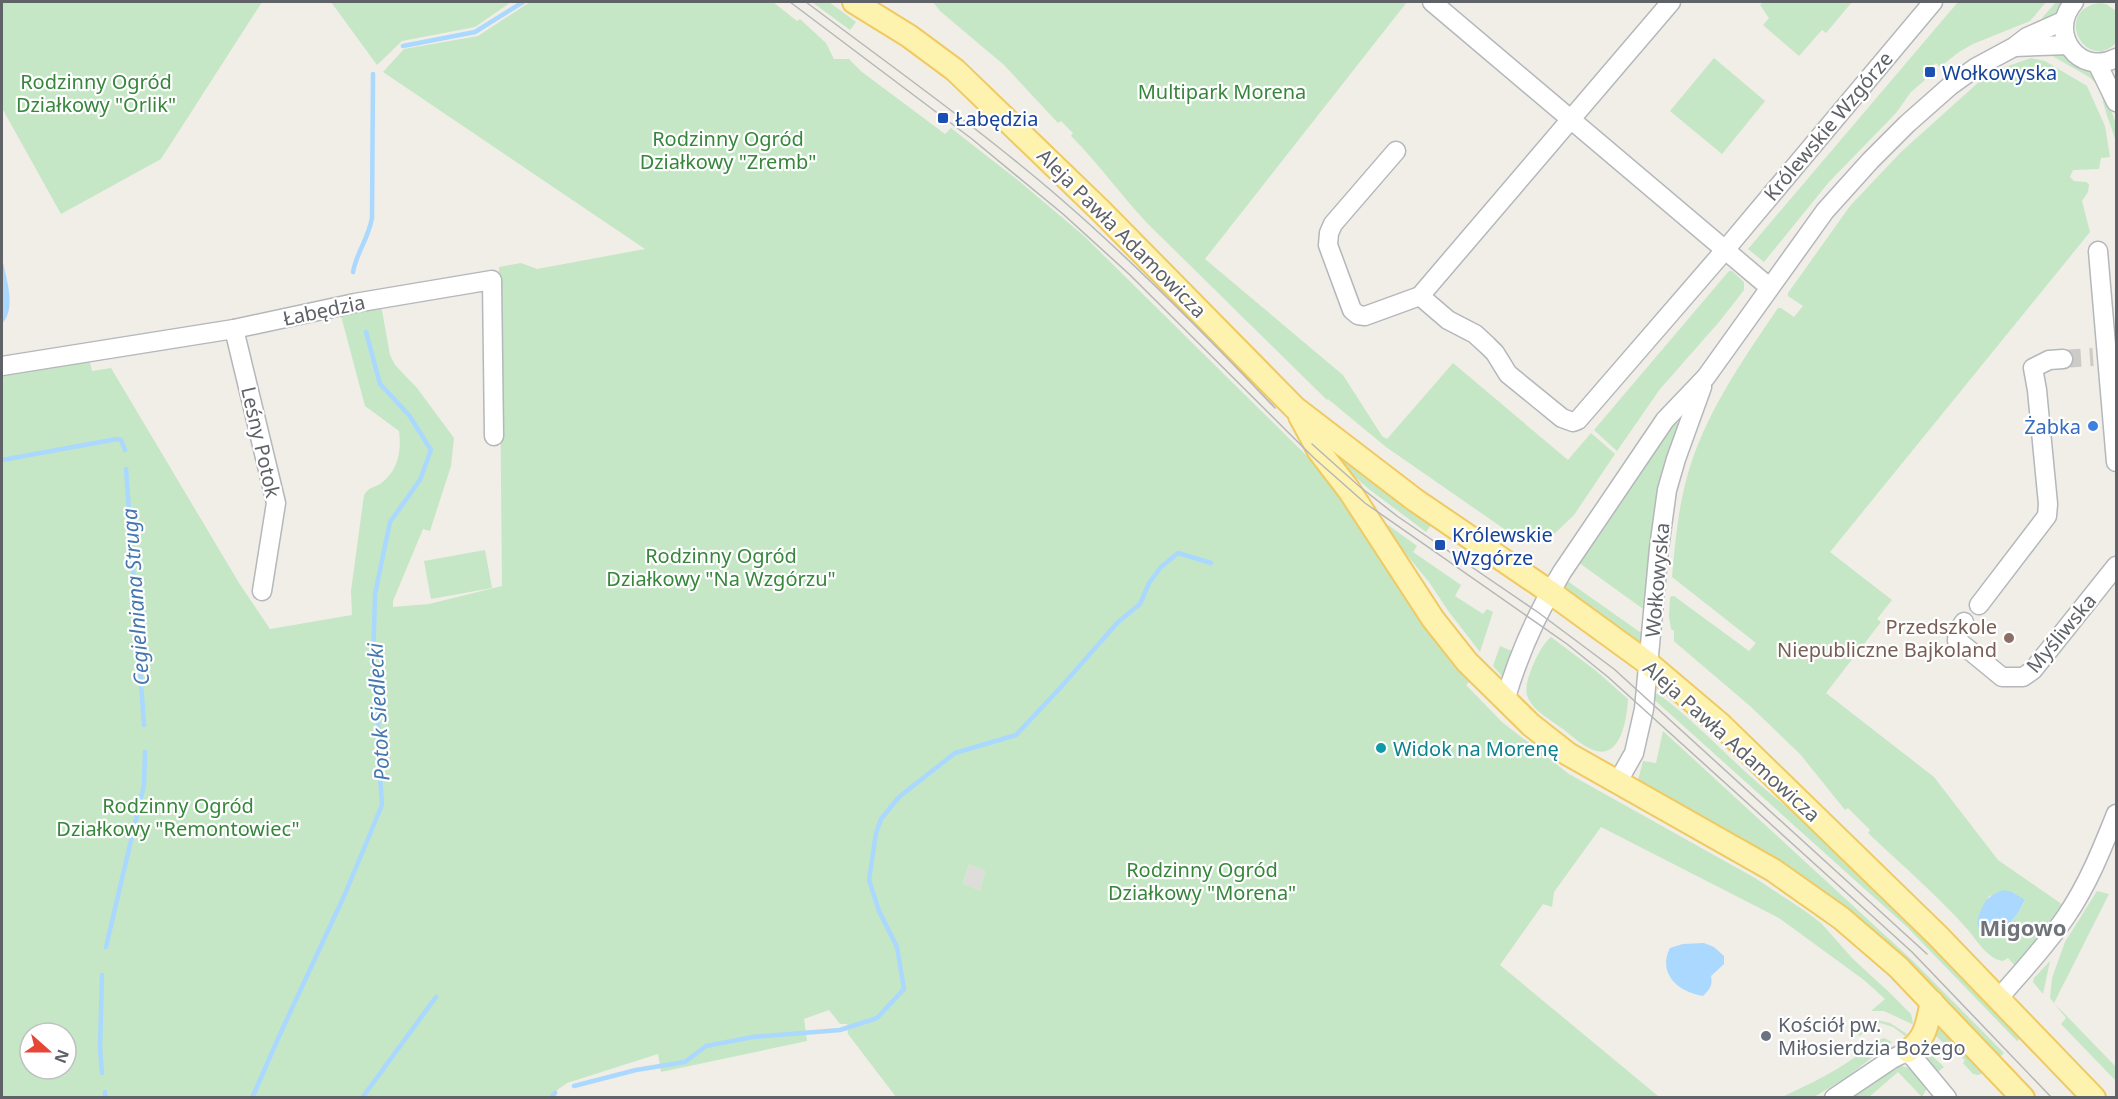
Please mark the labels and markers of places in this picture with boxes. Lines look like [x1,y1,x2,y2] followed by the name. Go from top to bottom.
[1942,59,2057,86] place label: Wołkowyska
[1923,65,1937,79] marker: Wołkowyska
[955,105,1038,132] place label: Łabędzia
[936,111,950,125] marker: Łabędzia
[2024,413,2081,440] place label: Żabka
[2086,419,2100,433] marker: Żabka
[1452,521,1553,571] place label: Królewskie Wzgórze
[1433,538,1447,552] marker: Królewskie Wzgórze
[1777,613,1997,663] place label: Przedszkole Niepubliczne Bajkoland
[2002,631,2016,645] marker: Przedszkole Niepubliczne Bajkoland
[1393,735,1559,762] place label: Widok na Morenę
[1374,741,1388,755] marker: Widok na Morenę
[1778,1011,1966,1061] place label: Kościół pw. Miłosierdzia Bożego
[1759,1029,1773,1043] marker: Kościół pw. Miłosierdzia Bożego

